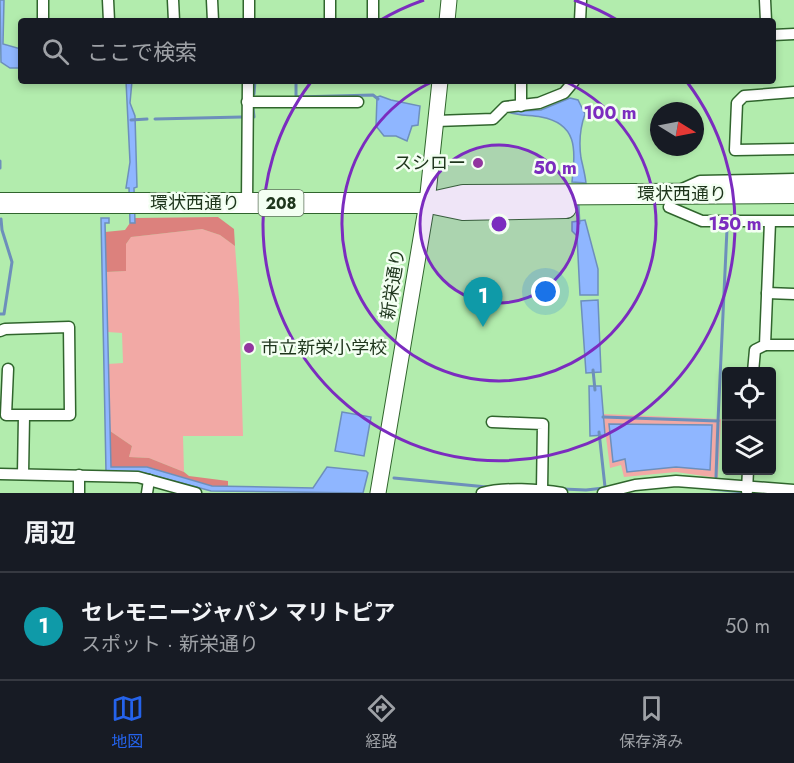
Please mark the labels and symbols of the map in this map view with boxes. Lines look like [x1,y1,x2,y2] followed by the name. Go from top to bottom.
[583,100,637,126] text: 100 m
[650,102,704,156] north arrow
[394,150,466,176] place label: スシロー
[533,155,577,181] text: 50 m
[471,156,485,170] marker: スシロー
[637,181,727,207] street label: 環状西通り
[150,190,240,216] street label: 環状西通り
[258,190,304,216] road number: 208
[709,211,761,237] text: 150 m
[489,214,509,234] centre of rings
[375,246,411,322] street label: 新栄通り
[531,277,560,306] your location
[464,278,502,327] pin: 1
[261,335,387,361] place label: 市立新栄小学校
[242,341,256,355] marker: 市立新栄小学校

